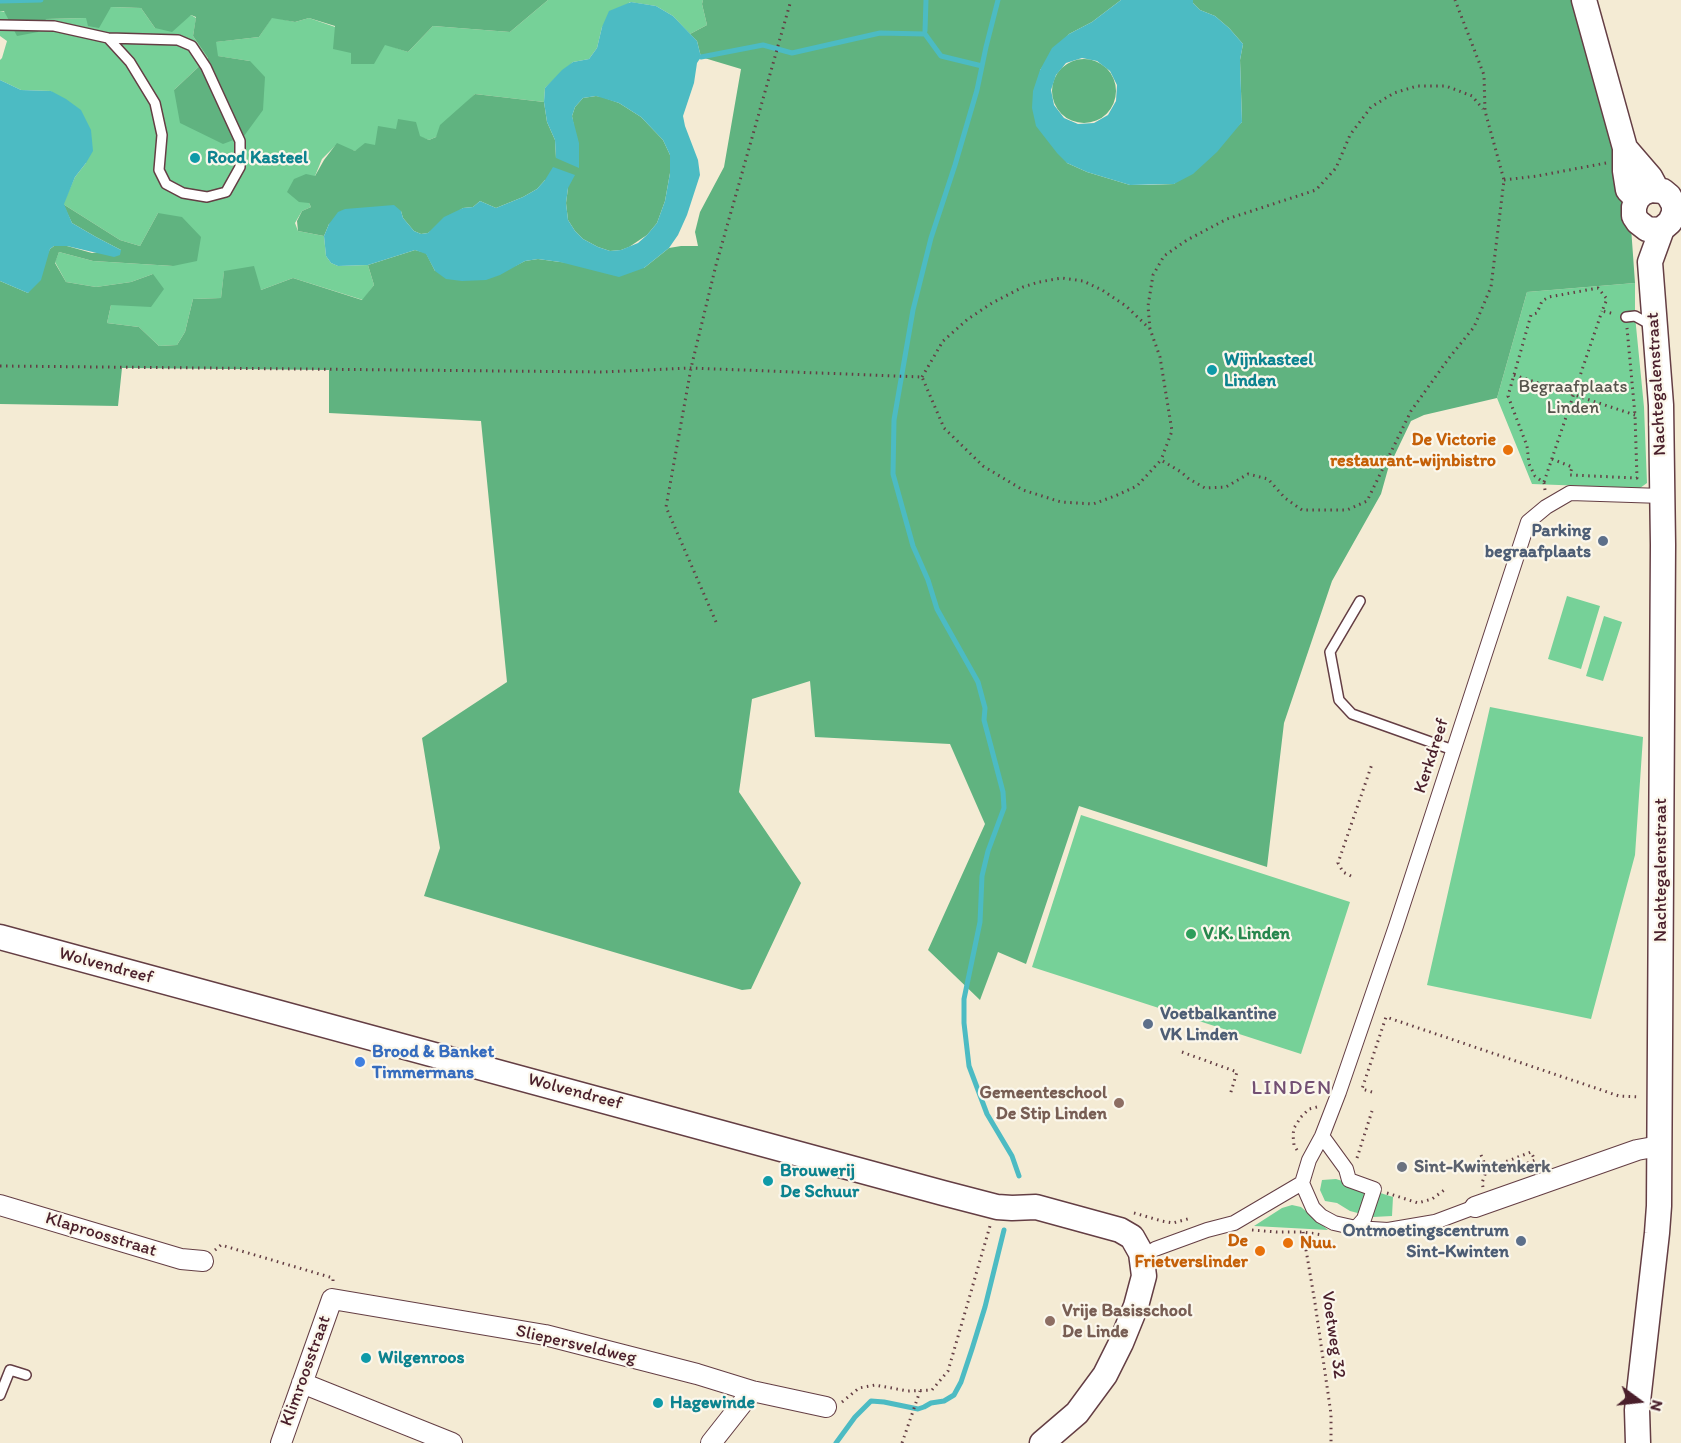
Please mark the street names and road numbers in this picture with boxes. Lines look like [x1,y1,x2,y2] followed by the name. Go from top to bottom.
[1642,312,1672,456] street label: Nachtegalenstraat
[1410,716,1454,796] street label: Kerkdreef
[1650,798,1672,942] street label: Nachtegalenstraat
[56,943,156,989] street label: Wolvendreef
[525,1069,625,1115] street label: Wolvendreef
[43,1208,159,1262] street label: Klaproosstraat
[1316,1290,1350,1380] street label: Voetweg 32
[276,1313,336,1429] street label: Klimroosstraat
[514,1321,638,1369] street label: Sliepersveldweg

